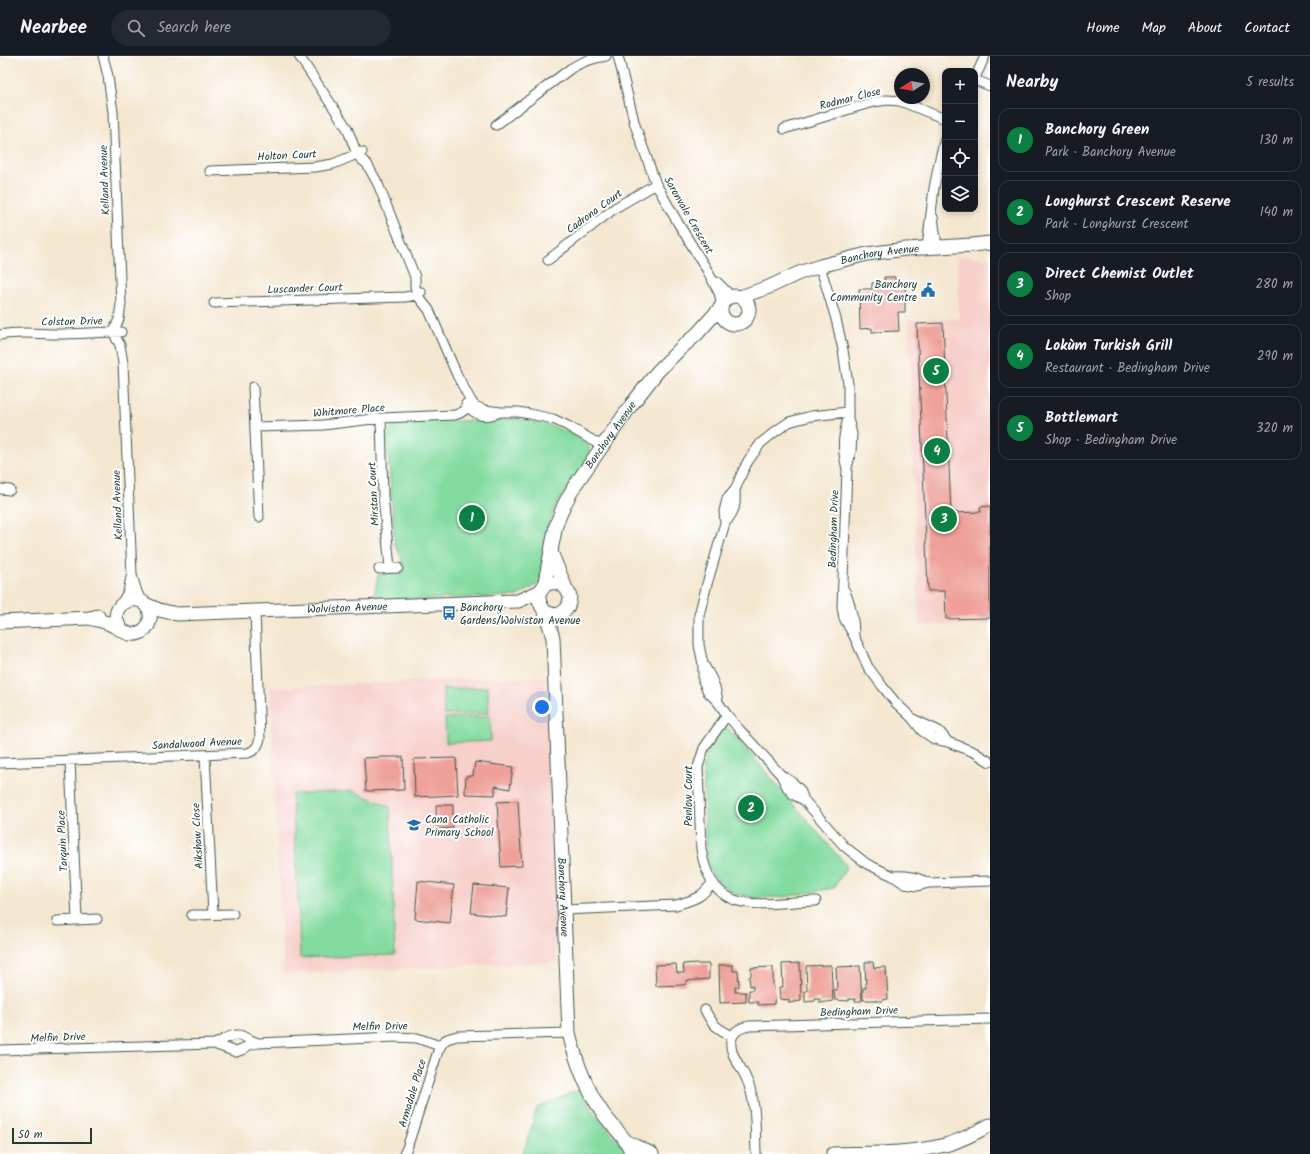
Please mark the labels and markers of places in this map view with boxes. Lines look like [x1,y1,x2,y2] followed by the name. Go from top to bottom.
[830,276,918,307] place label: Banchory Community Centre
[920,282,936,298] public building icon: Banchory Community Centre
[923,356,949,386] pin: 5
[924,436,950,466] pin: 4
[459,503,485,533] pin: 1
[931,504,957,534] pin: 3
[460,599,581,630] place label: Banchory Gardens/Wolviston Avenue
[441,605,457,621] bus stop icon: Banchory Gardens/Wolviston Avenue
[738,793,764,823] pin: 2
[425,811,494,842] place label: Cana Catholic Primary School
[406,817,422,833] school or university icon: Cana Catholic Primary School

